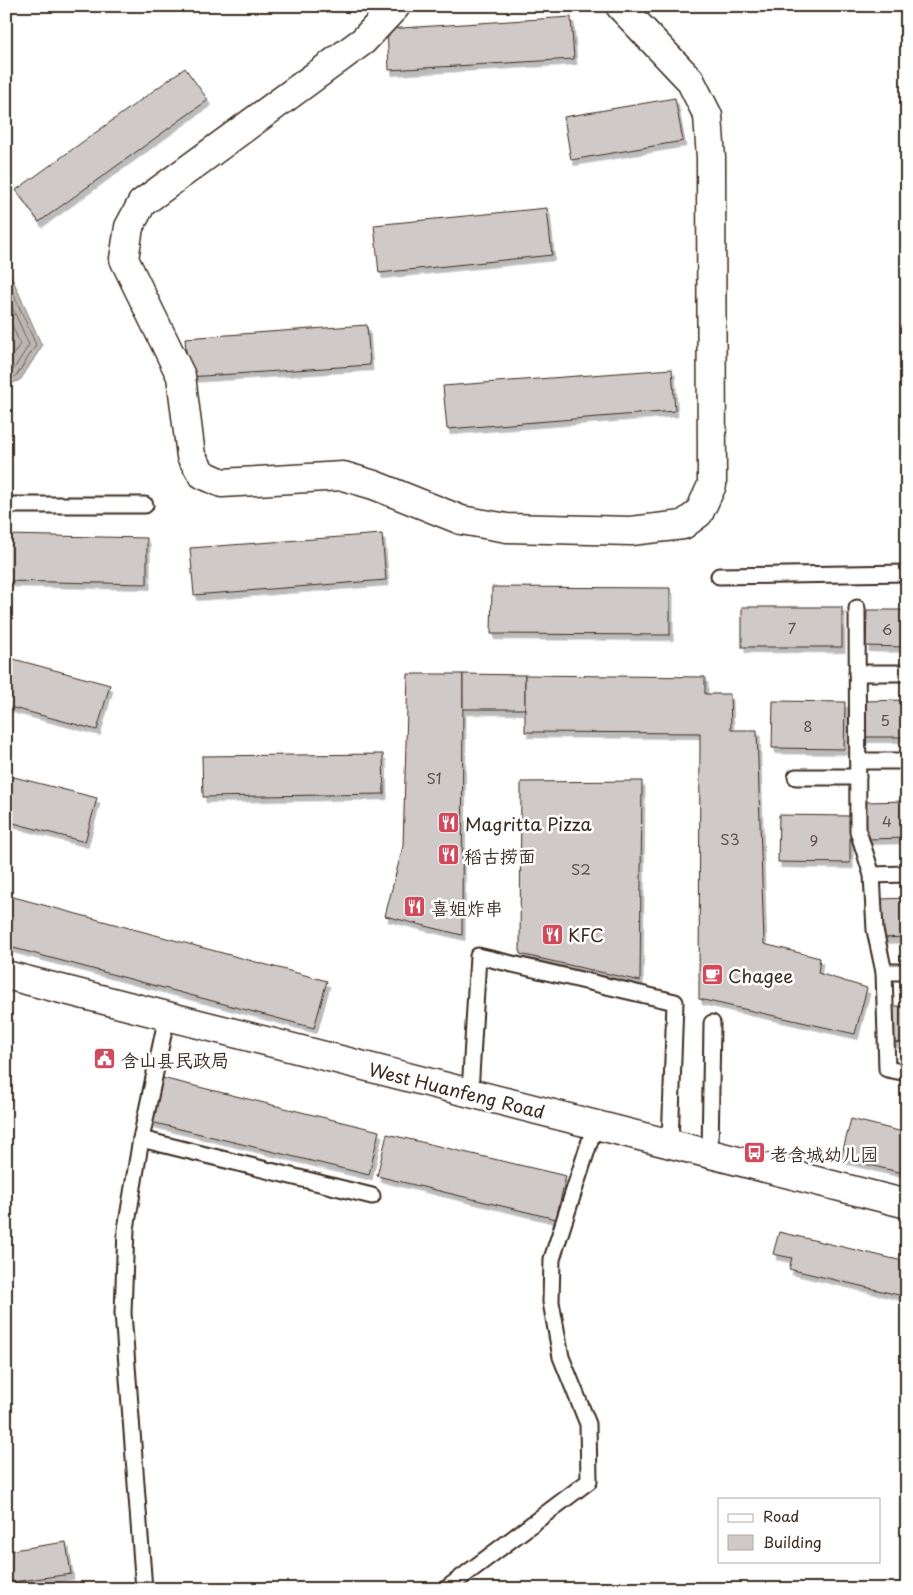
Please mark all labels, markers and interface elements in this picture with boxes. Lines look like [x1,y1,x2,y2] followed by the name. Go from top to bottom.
[788,616,797,639] house number: 7
[882,617,892,640] house number: 6
[880,708,890,731] house number: 5
[803,714,813,737] house number: 8
[426,766,442,789] house number: S1
[882,809,892,832] house number: 4
[465,810,593,837] place label: Magritta Pizza
[437,811,461,835] restaurant icon: Magritta Pizza
[720,827,740,850] house number: S3
[810,828,818,851] house number: 9
[464,842,536,869] place label: 稻古捞面
[436,843,460,867] restaurant icon: 稻古捞面
[571,857,591,880] house number: S2
[431,894,503,921] place label: 喜姐炸串
[403,895,427,919] restaurant icon: 喜姐炸串
[568,921,604,948] place label: KFC
[540,922,564,946] restaurant icon: KFC
[728,962,793,989] place label: Chagee
[700,963,724,987] cafe icon: Chagee
[121,1046,229,1073] place label: 含山县民政局
[93,1047,117,1071] public building icon: 含山县民政局
[366,1055,548,1125] street label: West Huanfeng Road
[770,1140,878,1167] place label: 老含城幼儿园
[742,1141,766,1165] bus stop icon: 老含城幼儿园
[718,1498,880,1562] legend
[763,1504,799,1527] text: Road
[763,1530,822,1553] text: Building

